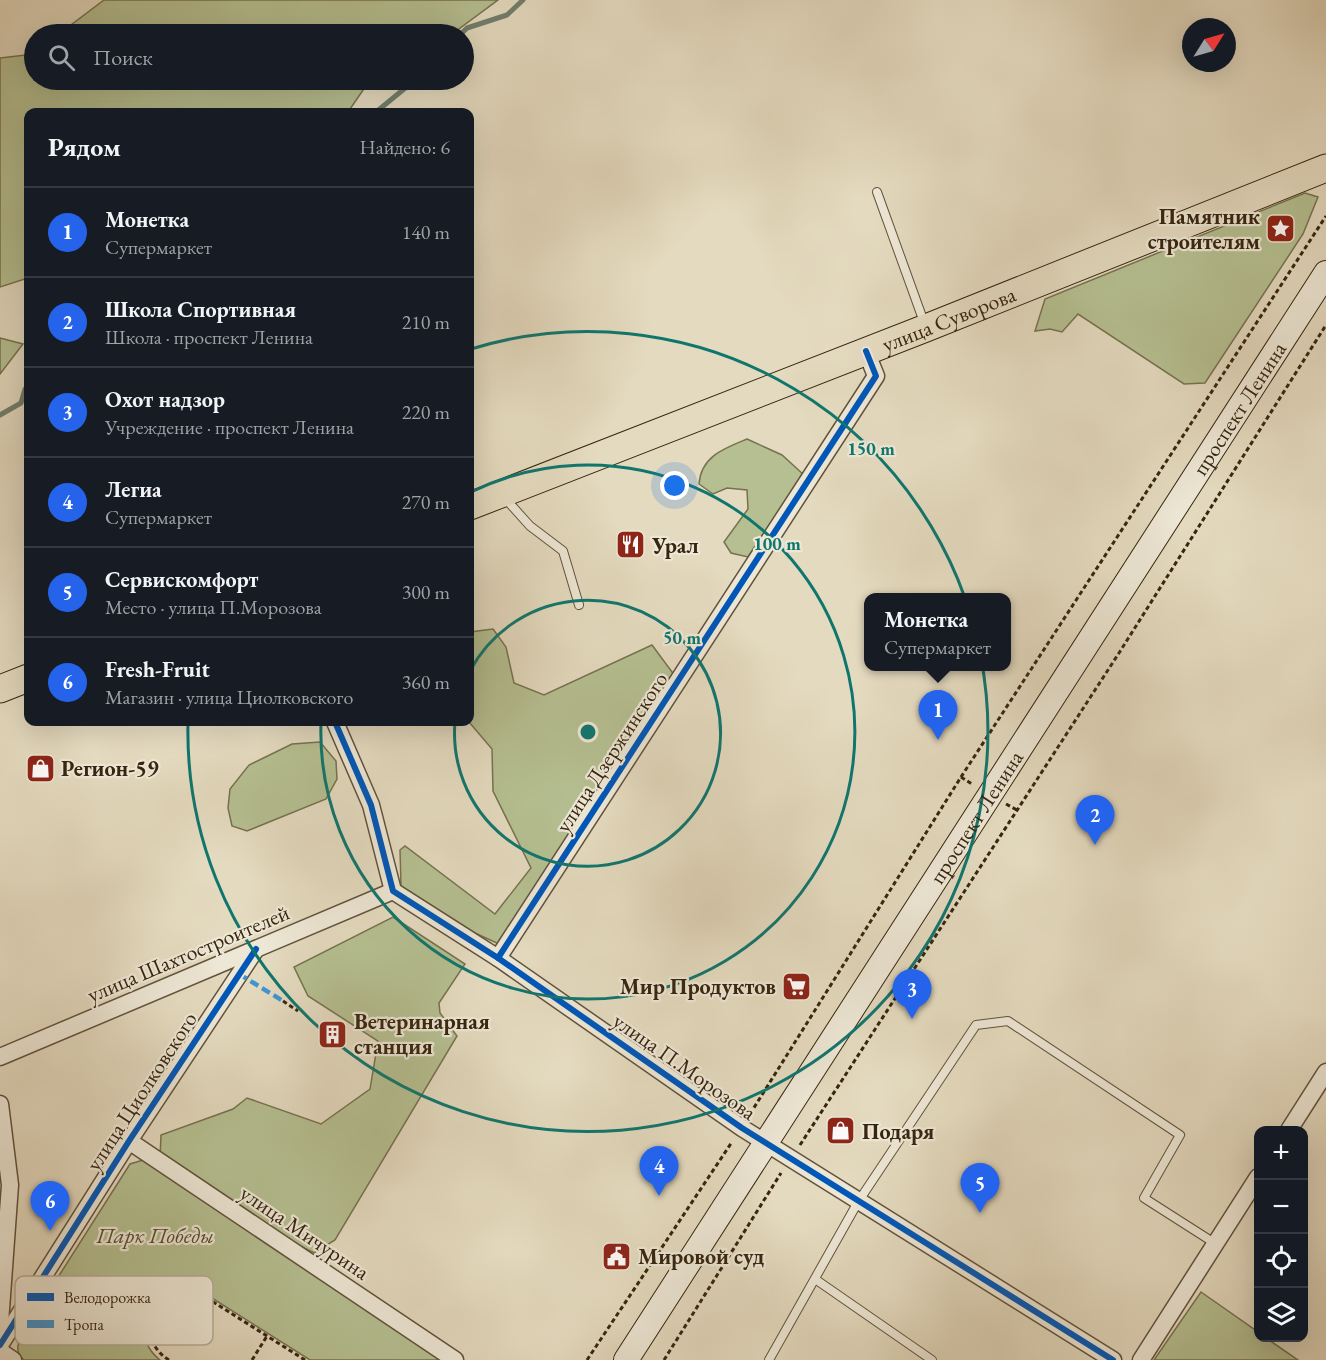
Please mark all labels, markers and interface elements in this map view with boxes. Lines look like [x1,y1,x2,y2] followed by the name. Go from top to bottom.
[1182,18,1236,72] north arrow
[24,24,474,90] search box
[45,41,78,74] icon: search
[93,43,153,72] text: Поиск
[48,130,121,164] text: Рядом
[359,134,450,160] text: Найдено: 6
[1148,202,1261,256] place label: Памятник строителям
[105,205,189,234] text: Монетка
[1265,213,1297,245] place icon: Памятник строителям
[62,219,73,245] text: 1
[402,219,450,245] text: 140 m
[105,234,212,260] text: Супермаркет
[878,280,1020,359] street label: улица Суворова
[105,295,296,324] text: Школа Спортивная
[62,309,73,335] text: 2
[402,309,450,335] text: 210 m
[105,324,313,350] text: Школа · проспект Ленина
[1186,336,1293,481] street label: проспект Ленина
[105,385,225,414] text: Охот надзор
[62,399,73,425] text: 3
[402,399,450,425] text: 220 m
[105,414,354,440] text: Учреждение · проспект Ленина
[847,437,895,460] text: 150 m
[660,471,689,500] your location
[105,475,162,504] text: Легиа
[62,489,73,515] text: 4
[402,489,450,515] text: 270 m
[105,504,212,530] text: Супермаркет
[615,529,647,561] restaurant icon: Урал
[651,531,699,560] place label: Урал
[753,532,801,555] text: 100 m
[105,565,259,594] text: Сервискомфорт
[62,579,73,605] text: 5
[402,579,450,605] text: 300 m
[864,593,1011,671] popup
[105,594,322,620] text: Место · улица П.Морозова
[884,605,968,634] text: Монетка
[663,626,701,649] text: 50 m
[884,634,991,660] text: Супермаркет
[105,655,210,684] text: Fresh-Fruit
[549,666,674,838] street label: улица Дзержинского
[62,669,73,695] text: 6
[402,669,450,695] text: 360 m
[105,684,353,710] text: Магазин · улица Циолковского
[918,690,958,740] pin: 1
[578,722,598,742] centre of rings
[923,745,1030,889] street label: проспект Ленина
[24,752,56,784] shop icon: Регион-59
[61,754,159,783] place label: Регион-59
[1076,796,1114,845] pin: 2
[83,898,294,1009] street label: улица Шахтостроителей
[781,970,813,1002] supermarket icon: Мир Продуктов
[892,970,932,1019] pin: 3
[620,972,776,1001] place label: Мир Продуктов
[79,1006,204,1176] street label: улица Циолковского
[607,1006,762,1127] street label: улица П.Морозова
[354,1007,490,1061] place label: Ветеринарная станция
[317,1018,349,1050] building icon: Ветеринарная станция
[825,1115,857,1147] shop icon: Подаря
[862,1117,935,1146] place label: Подаря
[1254,1126,1308,1342] map controls
[1254,1126,1308,1180] button: +
[640,1146,678,1196] pin: 4
[960,1164,1000,1213] pin: 5
[234,1178,375,1286] street label: улица Мичурина
[1254,1180,1308,1234] button: −
[31,1182,70,1231] pin: 6
[95,1221,214,1250] park label: Парк Победы
[1254,1234,1308,1288] button: locate
[601,1240,633,1272] public building icon: Мировой суд
[638,1242,765,1271] place label: Мировой суд
[15,1276,213,1345] legend
[64,1287,151,1308] text: Велодорожка
[1254,1288,1308,1342] button: layers
[64,1314,104,1335] text: Тропа

